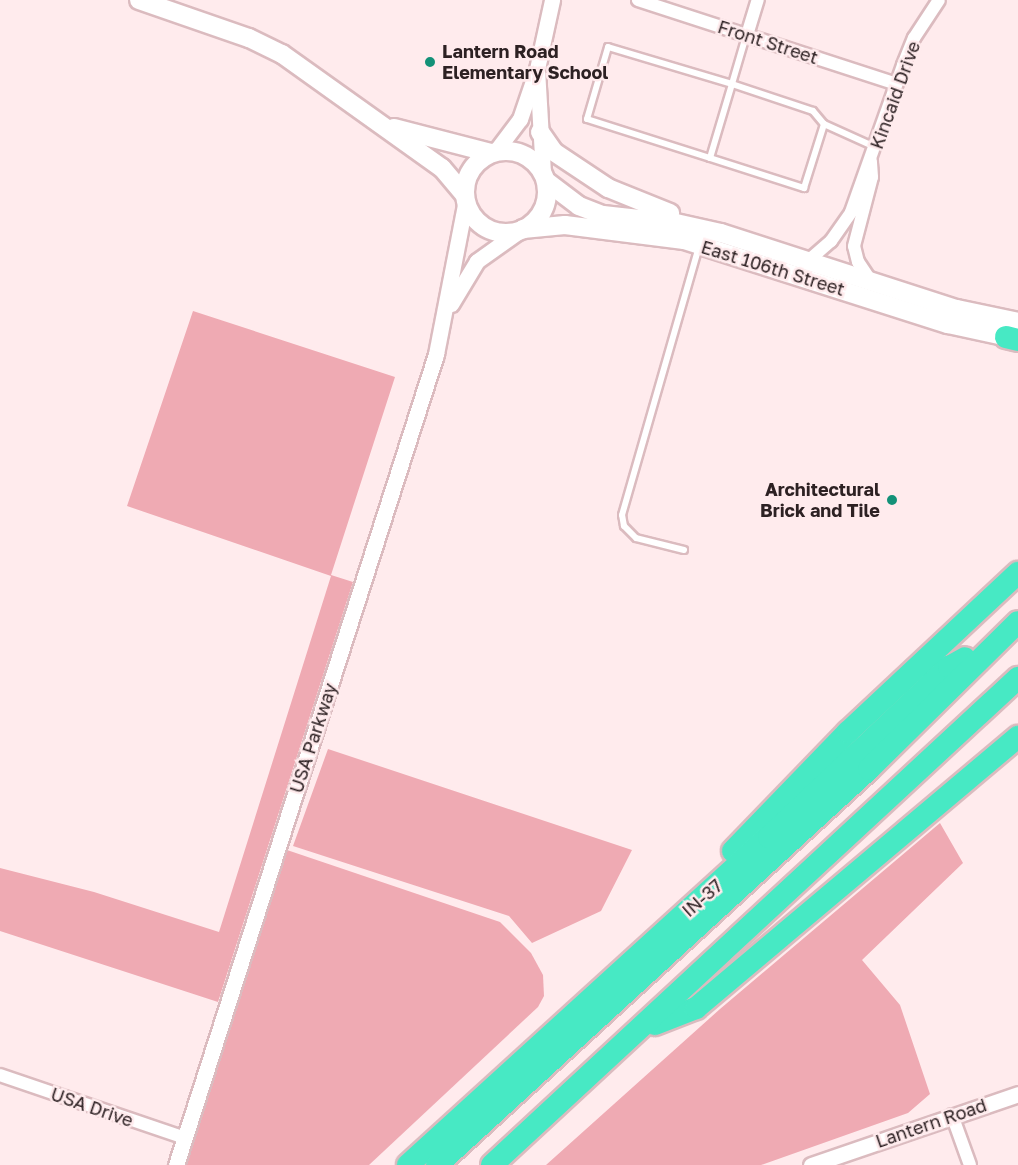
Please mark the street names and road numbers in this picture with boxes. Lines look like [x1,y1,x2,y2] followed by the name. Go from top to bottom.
[715,16,821,68] street label: Front Street
[865,38,925,152] street label: Kincaid Drive
[699,236,847,300] street label: East 106th Street
[285,680,341,796] street label: USA Parkway
[677,875,727,921] street label: IN-37
[48,1083,136,1131] street label: USA Drive
[873,1094,989,1152] street label: Lantern Road

